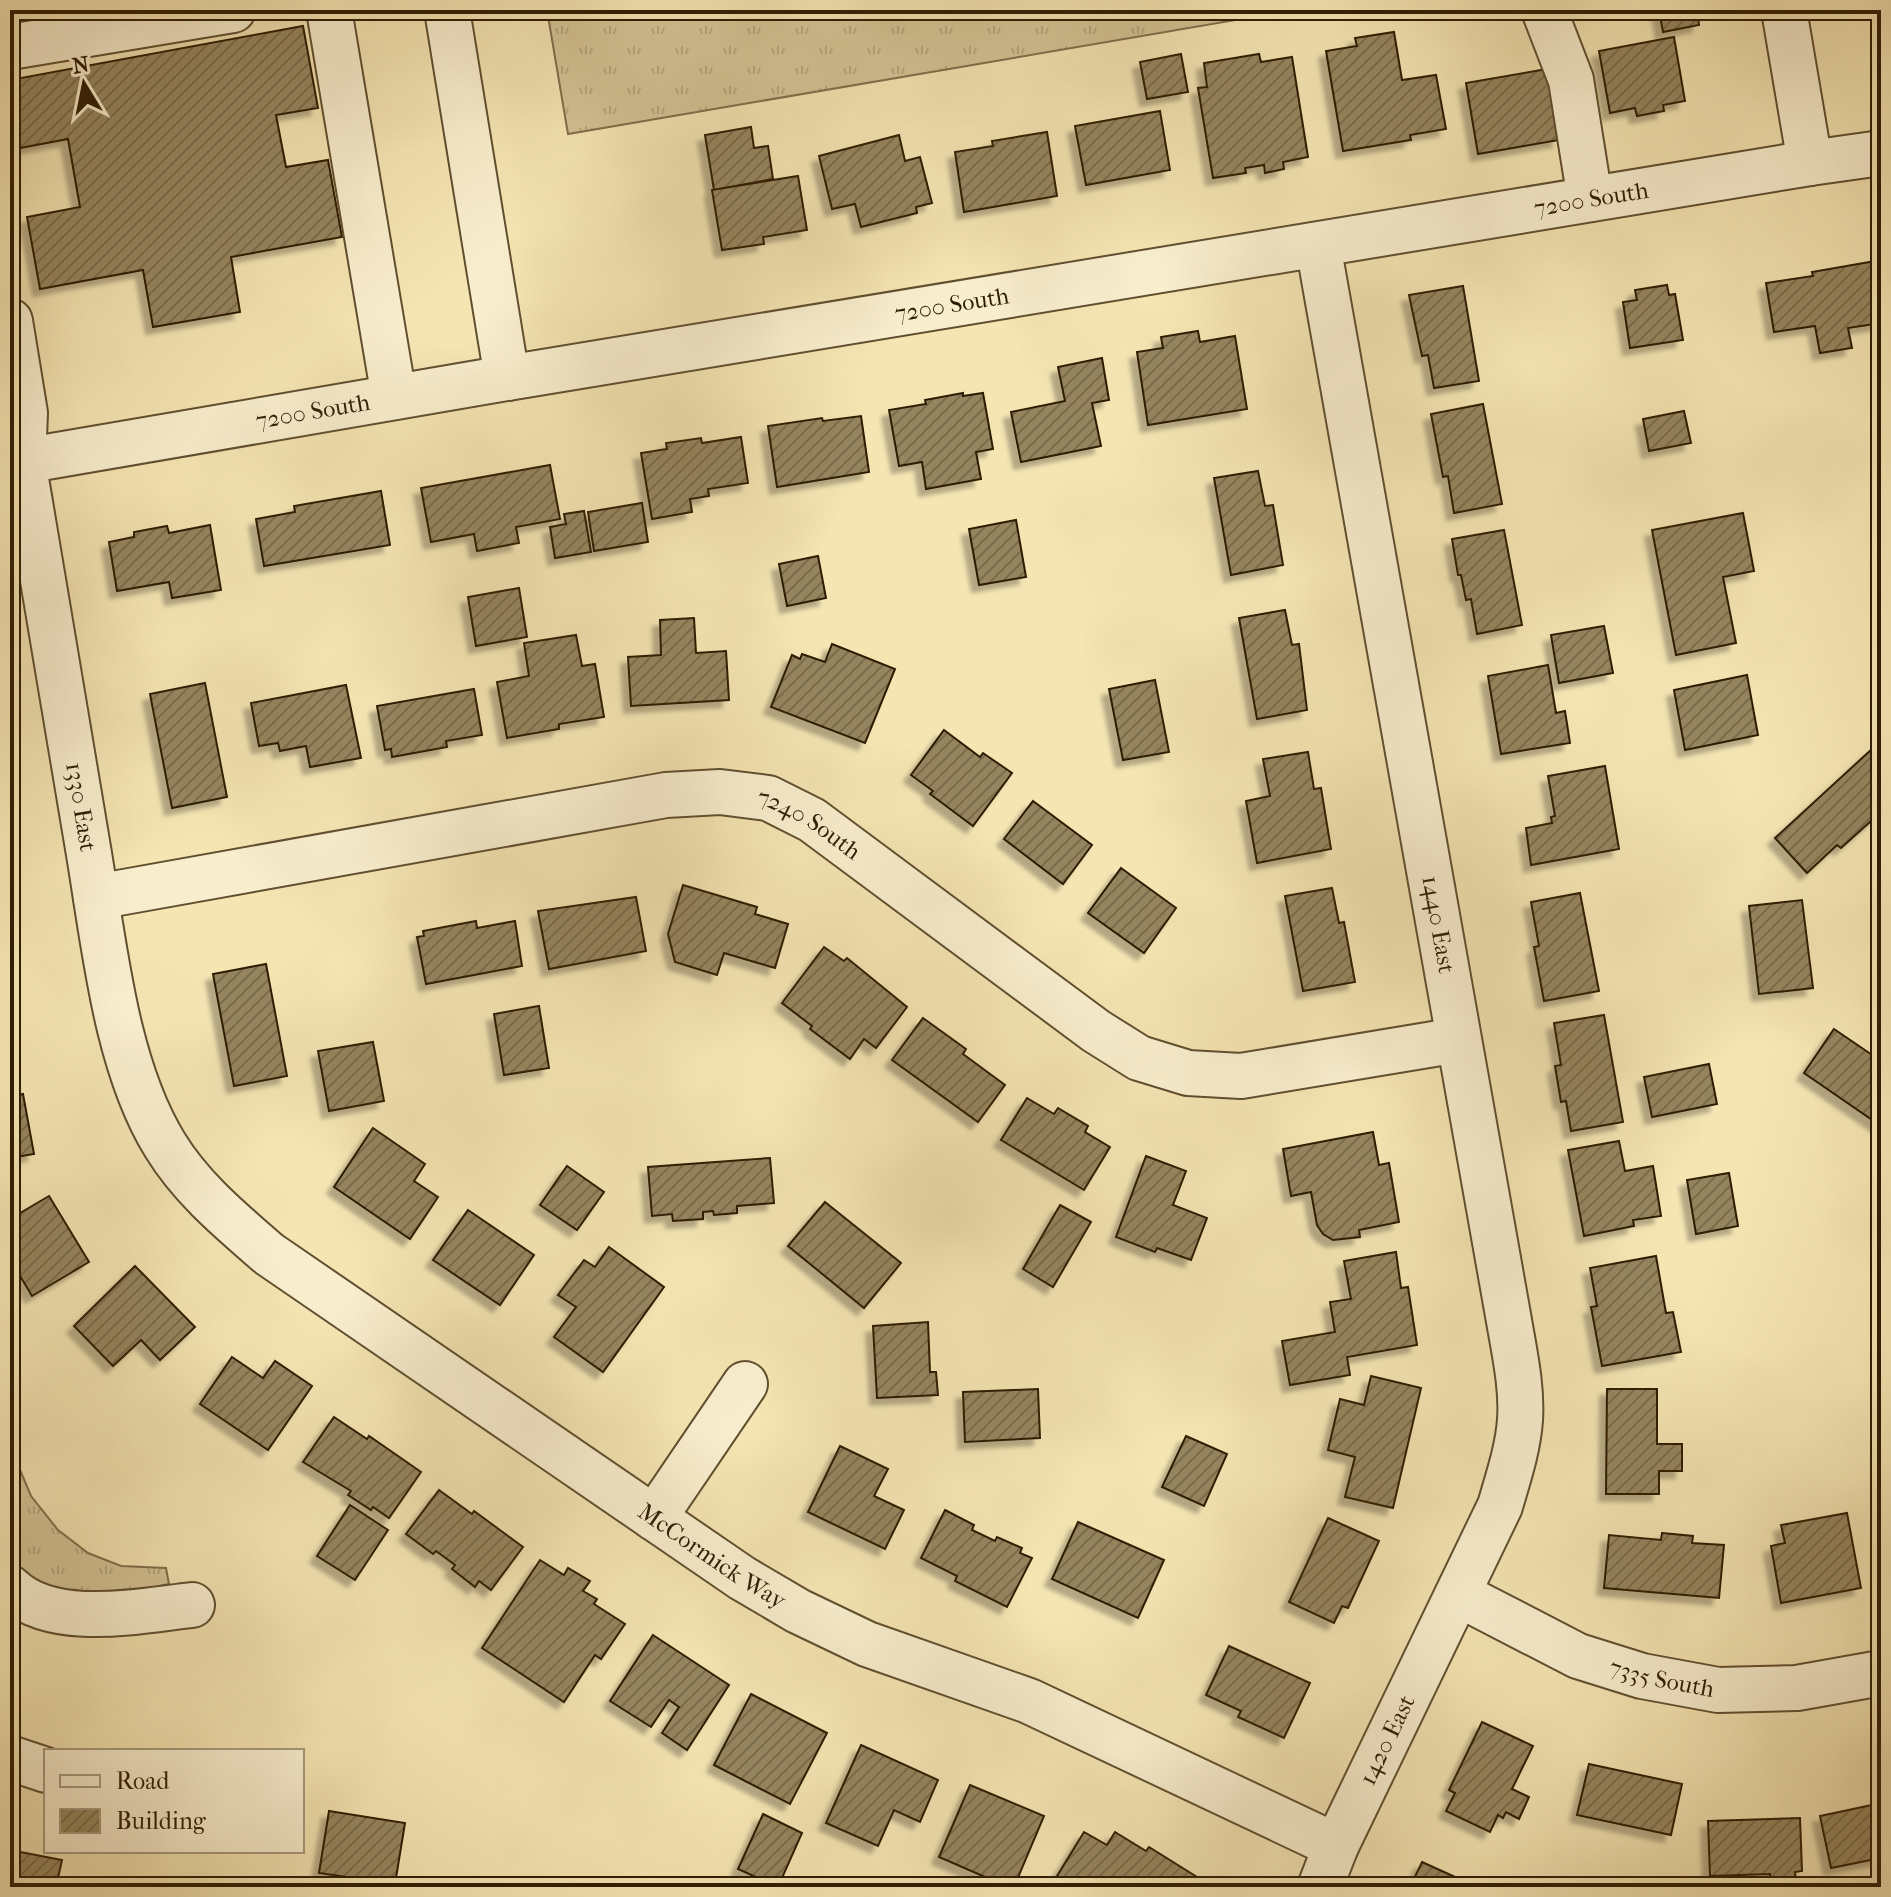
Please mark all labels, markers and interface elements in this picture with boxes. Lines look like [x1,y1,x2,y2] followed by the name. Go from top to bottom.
[44,44,124,124] north arrow
[70,51,91,80] text: N
[1532,176,1651,222] street label: 7200 South
[893,281,1012,328] street label: 7200 South
[254,388,373,435] street label: 7200 South
[60,760,102,854] street label: 1330 East
[757,783,867,866] street label: 7240 South
[1416,873,1461,976] street label: 1440 East
[633,1497,792,1615] street label: McCormick Way
[1606,1653,1717,1703] street label: 7335 South
[1353,1690,1421,1790] street label: 1420 East
[44,1749,304,1853] legend
[116,1767,170,1795] text: Road
[116,1807,207,1835] text: Building

